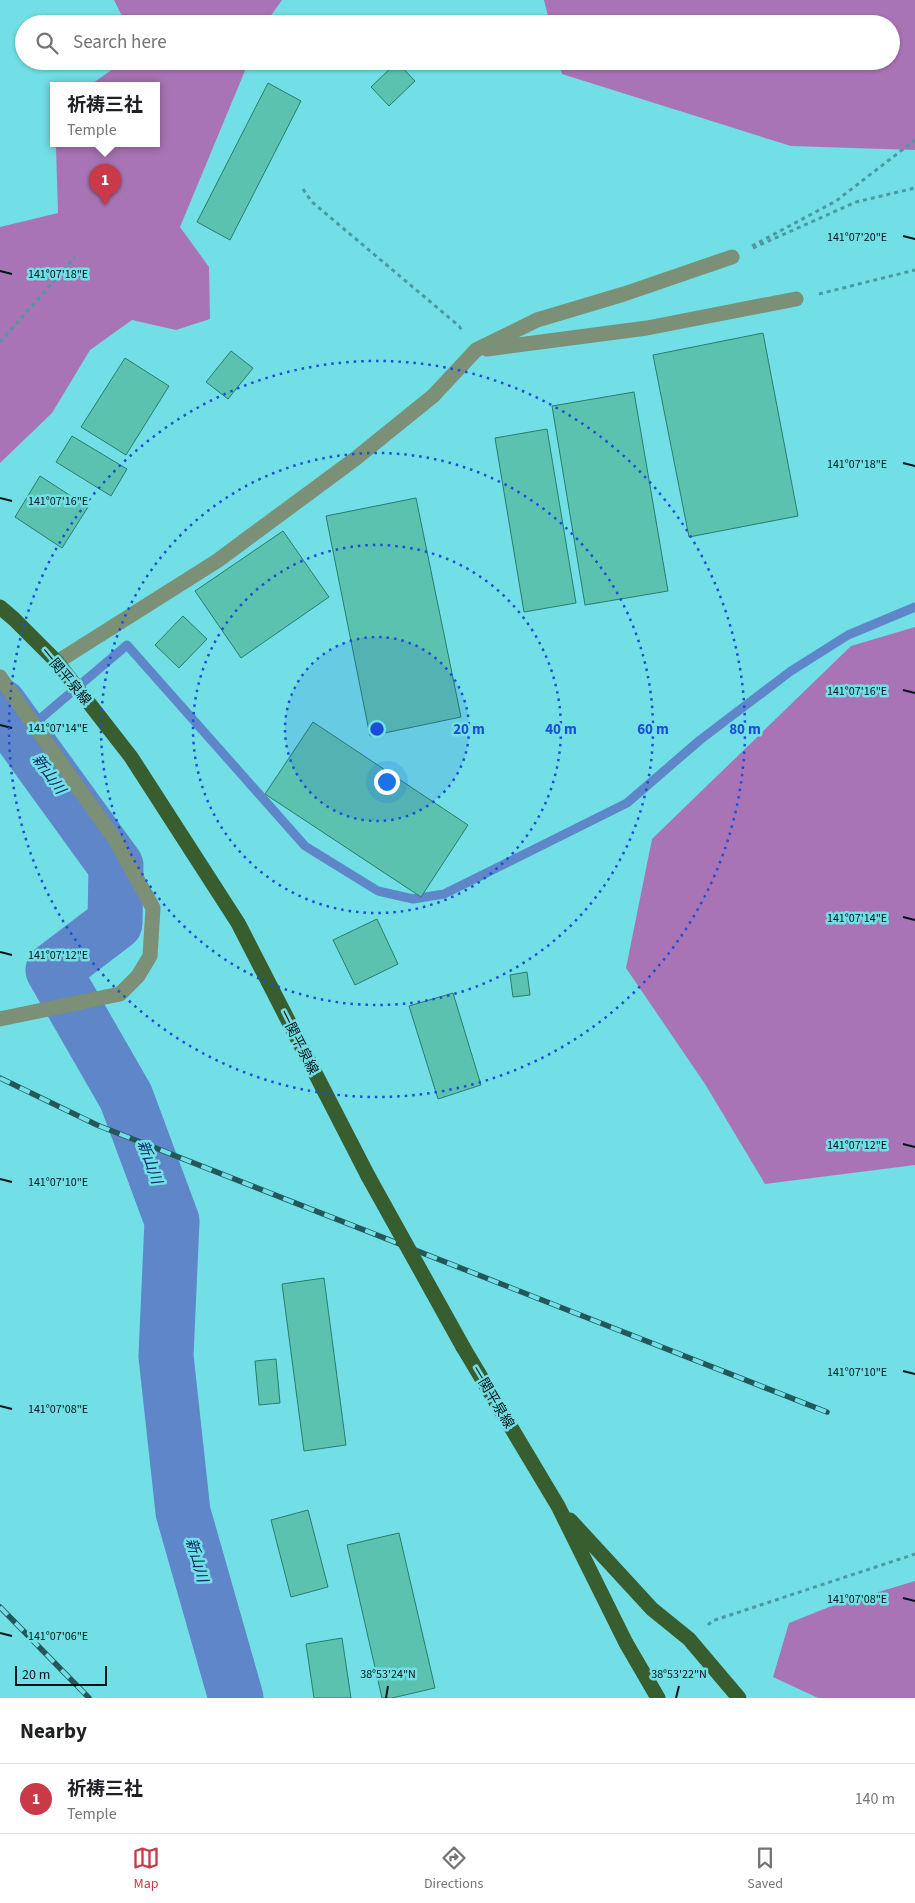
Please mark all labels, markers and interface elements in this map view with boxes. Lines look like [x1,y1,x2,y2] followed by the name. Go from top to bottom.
[15,15,900,70] search box
[33,29,61,57] icon: search
[73,29,167,56] text: Search here
[50,82,160,147] popup
[67,92,143,119] text: 祈祷三社
[67,119,117,141] text: Temple
[89,164,121,205] pin: 1
[827,229,887,246] text: 141°07'20"E
[28,266,88,283] text: 141°07'18"E
[827,456,887,473] text: 141°07'18"E
[28,493,88,510] text: 141°07'16"E
[35,643,95,710] street label: 一関平泉線
[827,683,887,700] text: 141°07'16"E
[453,719,485,740] text: 20 m
[545,719,577,740] text: 40 m
[637,719,669,740] text: 60 m
[729,719,761,740] text: 80 m
[28,720,88,737] text: 141°07'14"E
[368,720,386,738] centre of rings
[27,750,71,800] water label: 新山川
[374,769,400,795] your location
[827,910,887,927] text: 141°07'14"E
[28,947,88,964] text: 141°07'12"E
[273,1007,323,1078] street label: 一関平泉線
[132,1137,168,1189] water label: 新山川
[827,1137,887,1154] text: 141°07'12"E
[28,1174,88,1191] text: 141°07'10"E
[466,1362,519,1433] street label: 一関平泉線
[827,1364,887,1381] text: 141°07'10"E
[28,1401,88,1418] text: 141°07'08"E
[180,1536,213,1587] water label: 新山川
[827,1591,887,1608] text: 141°07'08"E
[28,1628,88,1645] text: 141°07'06"E
[15,1663,108,1686] scale bar
[22,1665,50,1685] text: 20 m
[360,1666,416,1683] text: 38°53'24"N
[651,1666,707,1683] text: 38°53'22"N
[20,1716,87,1746] text: Nearby
[67,1776,143,1803] text: 祈祷三社
[32,1788,40,1810] text: 1
[855,1788,895,1810] text: 140 m
[67,1803,117,1825] text: Temple
[132,1844,160,1894] tab: Map
[424,1844,483,1894] tab: Directions
[747,1844,783,1894] tab: Saved

